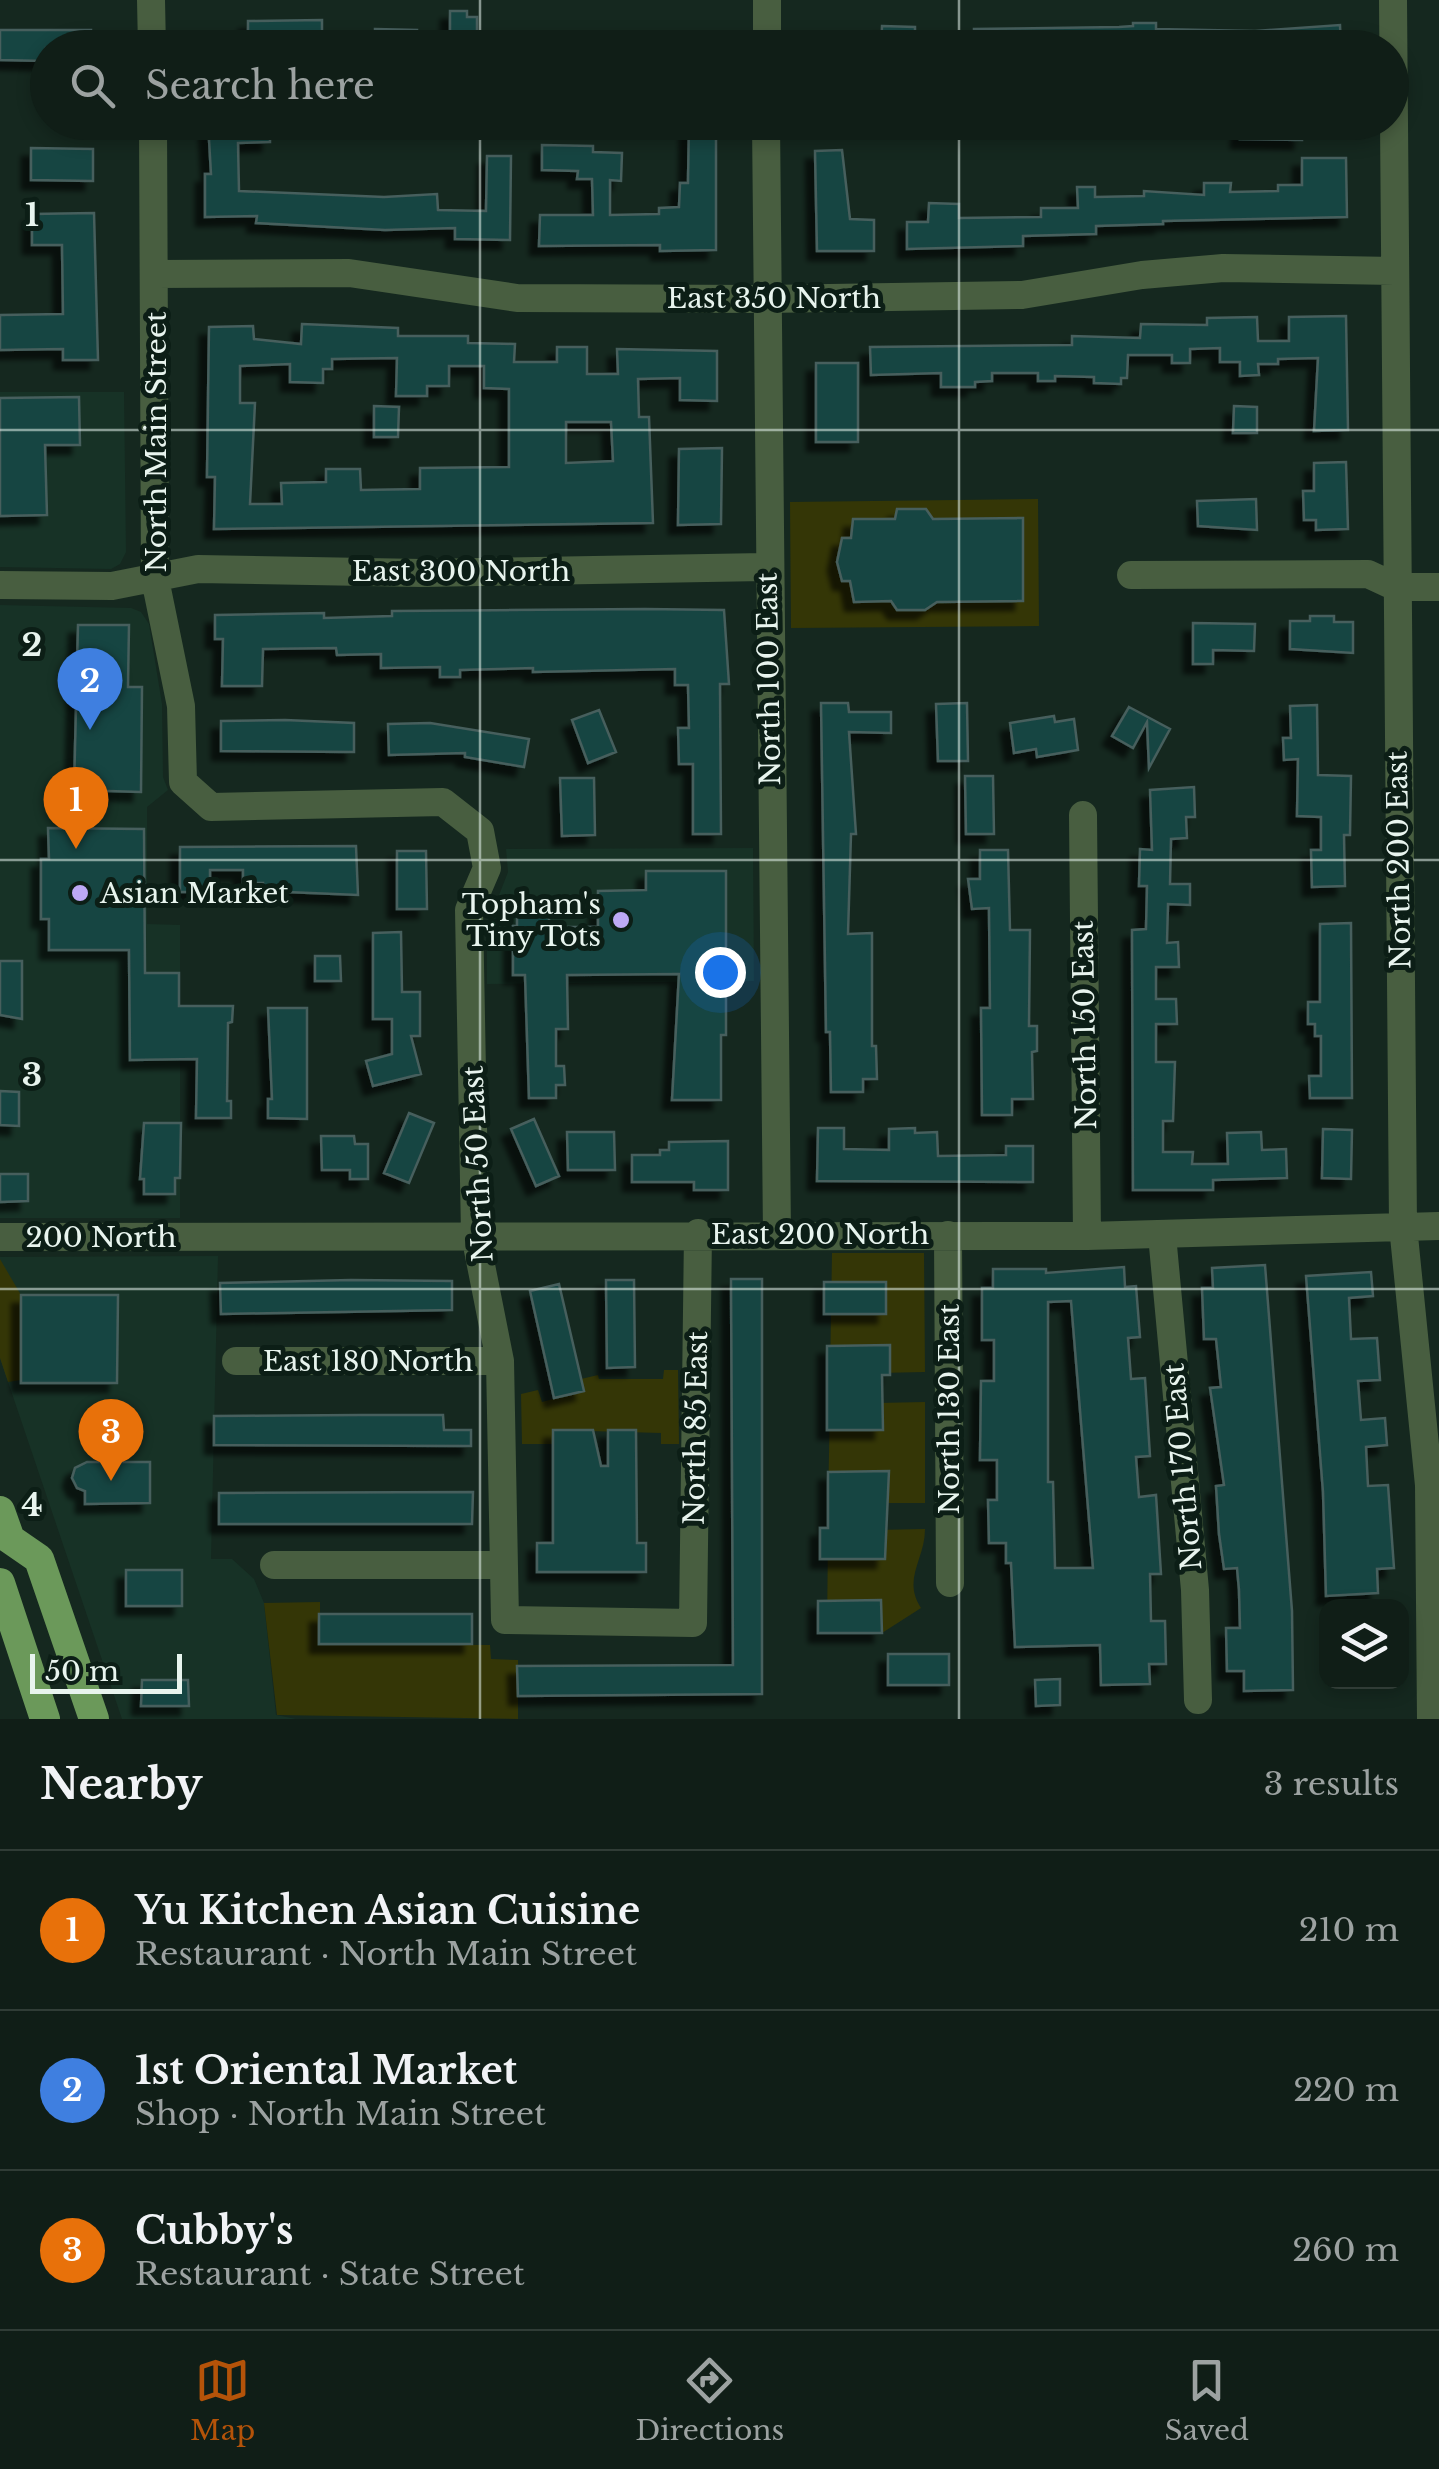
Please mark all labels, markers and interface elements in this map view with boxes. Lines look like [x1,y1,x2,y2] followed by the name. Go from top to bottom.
[30,30,1409,140] search box
[65,58,120,113] icon: search
[145,62,375,109] text: Search here
[25,195,39,235] text: 1
[667,281,881,316] street label: East 350 North
[139,311,174,573] street label: North Main Street
[352,554,570,589] street label: East 300 North
[750,572,788,786] street label: North 100 East
[22,625,42,665] text: 2
[58,648,122,730] pin: 2
[1380,750,1418,969] street label: North 200 East
[44,766,108,849] pin: 1
[99,876,289,911] place label: Asian Market
[69,882,91,904] marker: Asian Market
[462,887,601,954] place label: Topham's Tiny Tots
[610,909,632,931] marker: Topham's Tiny Tots
[1066,920,1104,1130] street label: North 150 East
[695,947,746,998] your location
[22,1055,42,1095] text: 3
[455,1064,501,1263] street label: North 50 East
[711,1217,929,1252] street label: East 200 North
[25,1220,177,1255] street label: 200 North
[932,1303,967,1514] street label: North 130 East
[677,1330,715,1525] street label: North 85 East
[263,1344,473,1379] street label: East 180 North
[1156,1362,1209,1572] street label: North 170 East
[78,1398,144,1481] pin: 3
[21,1485,43,1525] text: 4
[1319,1599,1409,1689] map controls
[1319,1599,1409,1689] button: layers
[30,1649,182,1694] scale bar
[45,1654,119,1689] text: 50 m
[40,1758,203,1810] text: Nearby
[1264,1764,1399,1804] text: 3 results
[135,1887,640,1934] text: Yu Kitchen Asian Cuisine
[66,1910,79,1950] text: 1
[1299,1910,1399,1950] text: 210 m
[135,1934,637,1974] text: Restaurant · North Main Street
[135,2047,517,2094] text: 1st Oriental Market
[62,2070,83,2110] text: 2
[1293,2070,1399,2110] text: 220 m
[135,2094,546,2134] text: Shop · North Main Street
[135,2207,293,2254] text: Cubby's
[62,2230,83,2270] text: 3
[1292,2230,1399,2270] text: 260 m
[135,2254,525,2294] text: Restaurant · State Street
[190,2353,255,2448] tab: Map
[635,2353,784,2448] tab: Directions
[1164,2353,1249,2448] tab: Saved

